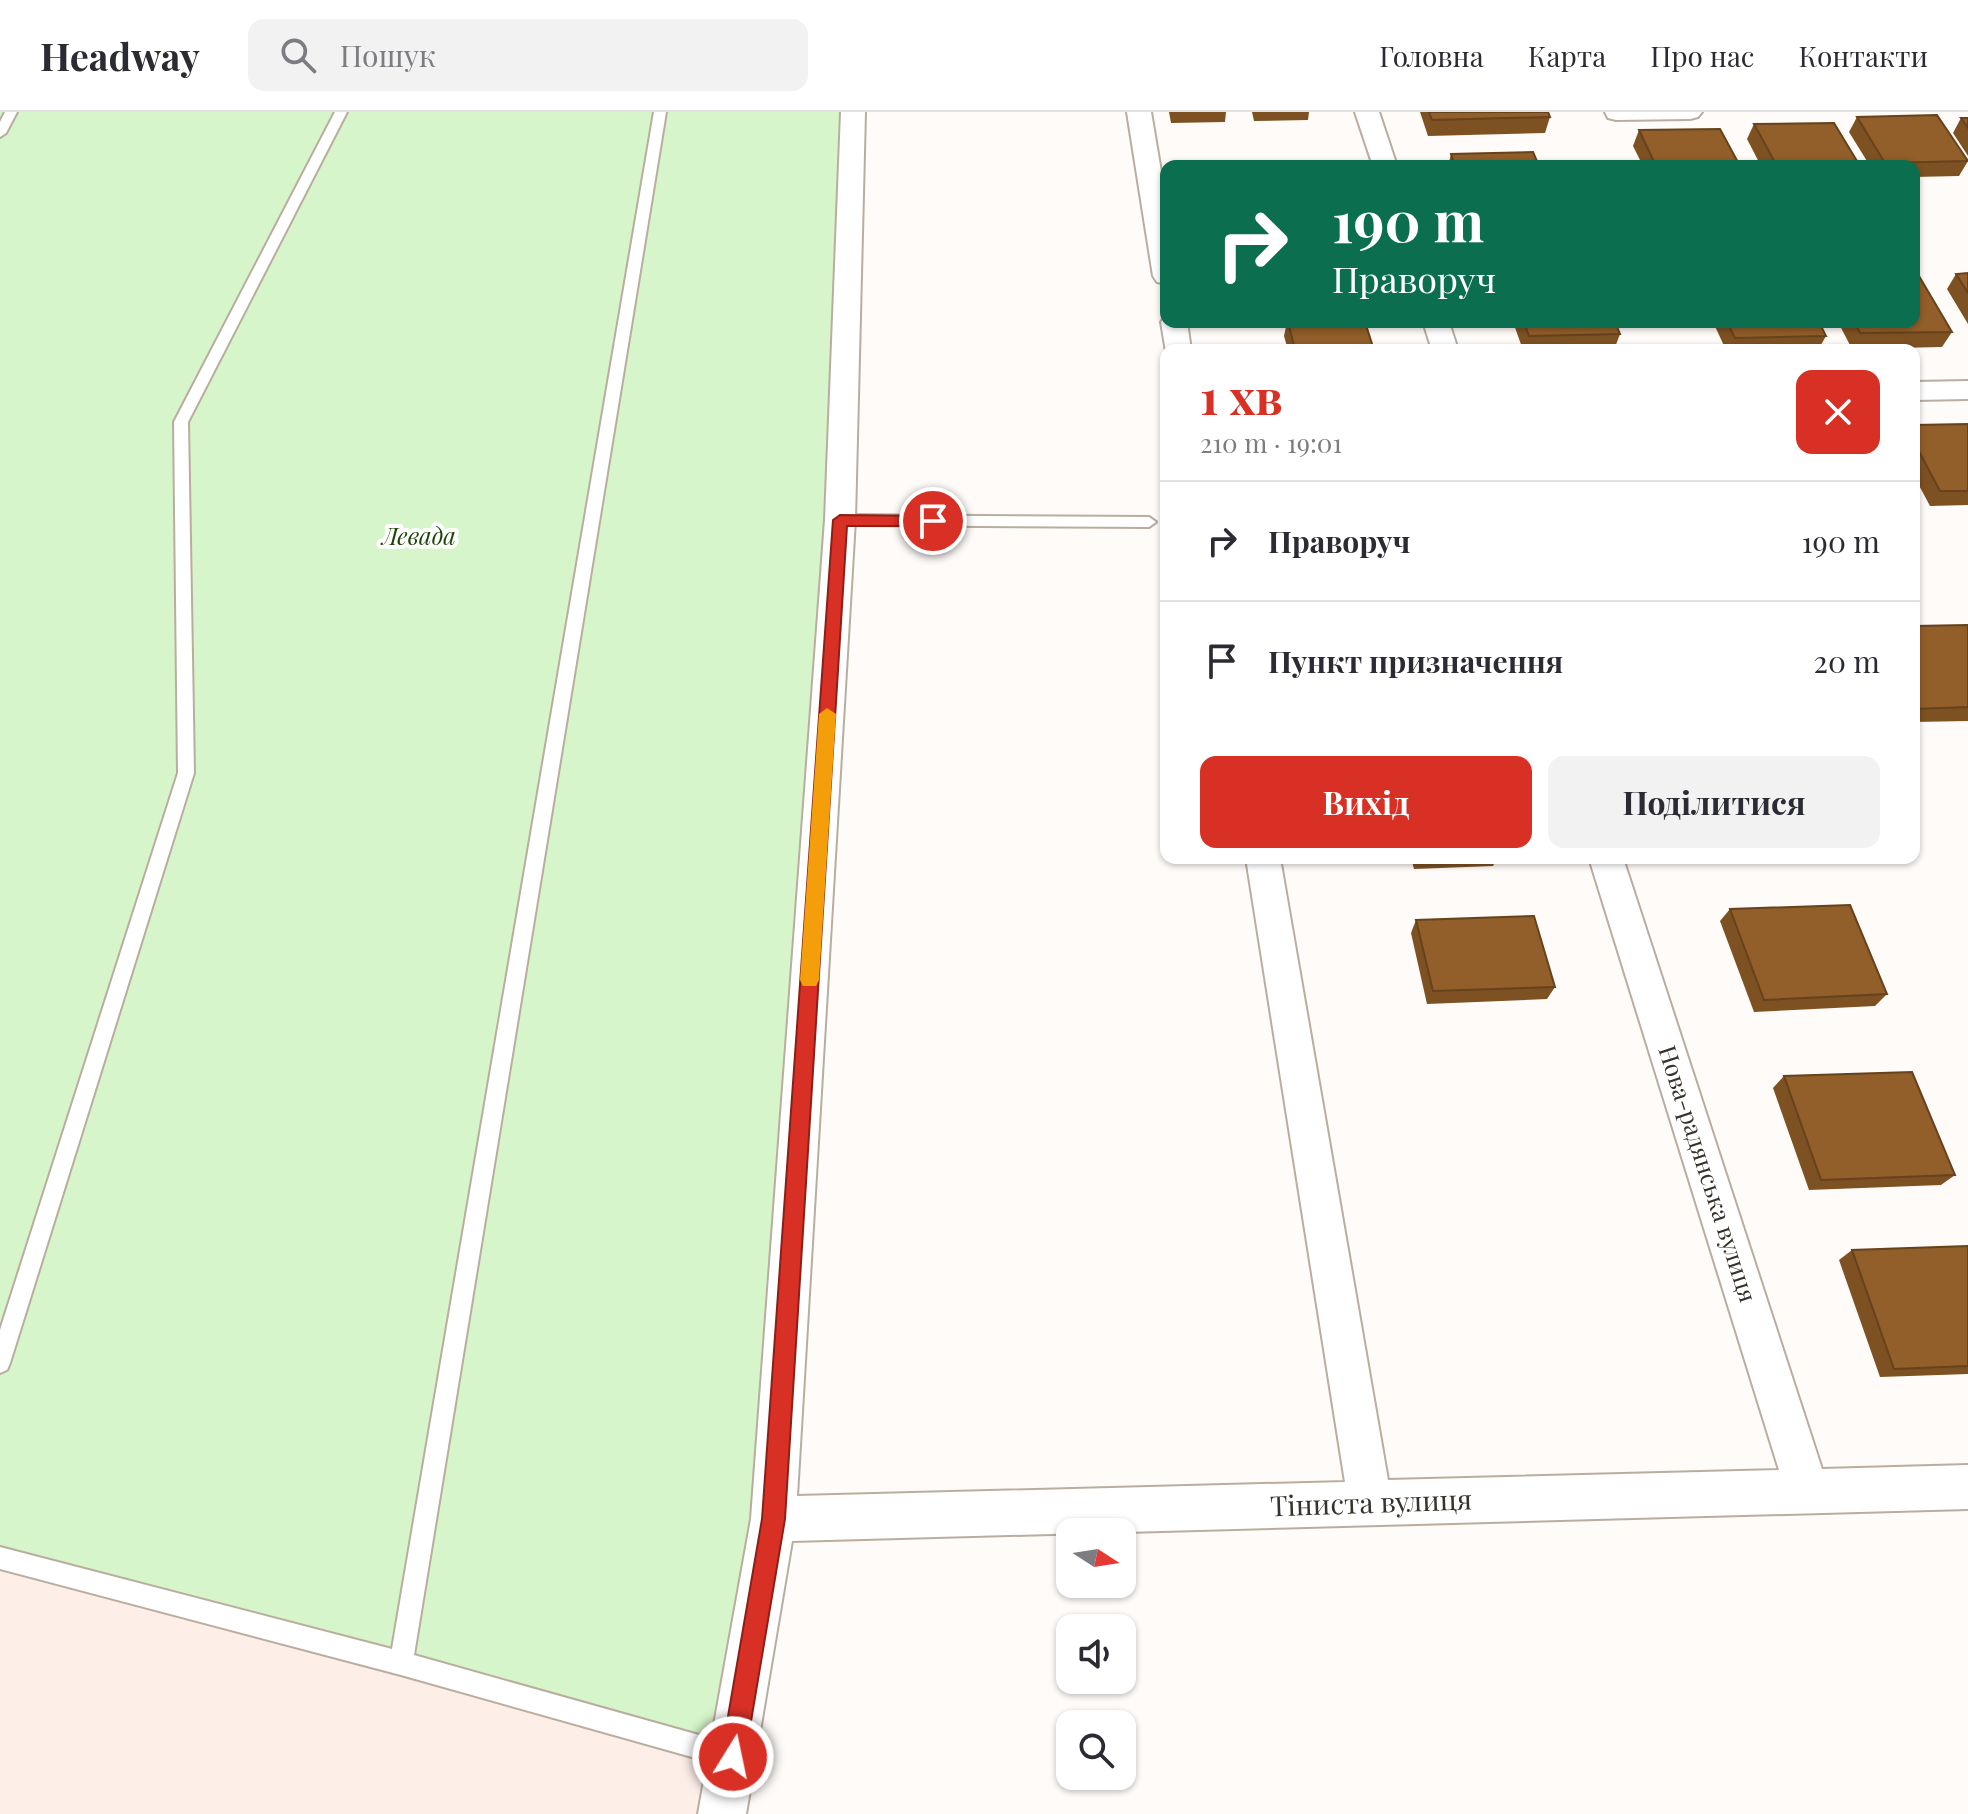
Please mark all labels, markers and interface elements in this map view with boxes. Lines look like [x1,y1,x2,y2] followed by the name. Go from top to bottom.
[248,19,808,91] search box
[40,30,200,81] text: Headway
[276,33,320,77] icon: search
[340,35,436,75] text: Пошук
[1379,37,1484,74] text: Головна
[1528,37,1606,74] text: Карта
[1650,37,1754,74] text: Про нас
[1798,37,1928,74] text: Контакти
[1332,182,1484,257] text: 190 m
[1200,192,1304,296] icon: right
[1332,254,1496,302] text: Праворуч
[1200,363,1283,427] text: 1 хв
[1796,370,1880,454] button: close
[1200,425,1342,460] text: 210 m · 19:01
[899,487,967,555] pin
[911,499,955,543] icon: arrive
[380,519,456,551] park label: Левада
[1200,519,1244,563] icon: right
[1268,521,1410,561] text: Праворуч
[1802,521,1880,561] text: 190 m
[1200,639,1244,683] icon: arrive
[1268,641,1563,681] text: Пункт призначення
[1814,641,1880,681] text: 20 m
[1200,756,1532,848] button: Вихід
[1548,756,1880,848] button: Поділитися
[1652,1041,1766,1306] street label: Нова-радянська вулиця
[1269,1479,1473,1524] street label: Тіниста вулиця
[1056,1518,1136,1598] north arrow
[1056,1518,1136,1790] map controls
[1056,1614,1136,1694] button: sound
[1056,1710,1136,1790] button: search
[691,1715,775,1799] position arrow

